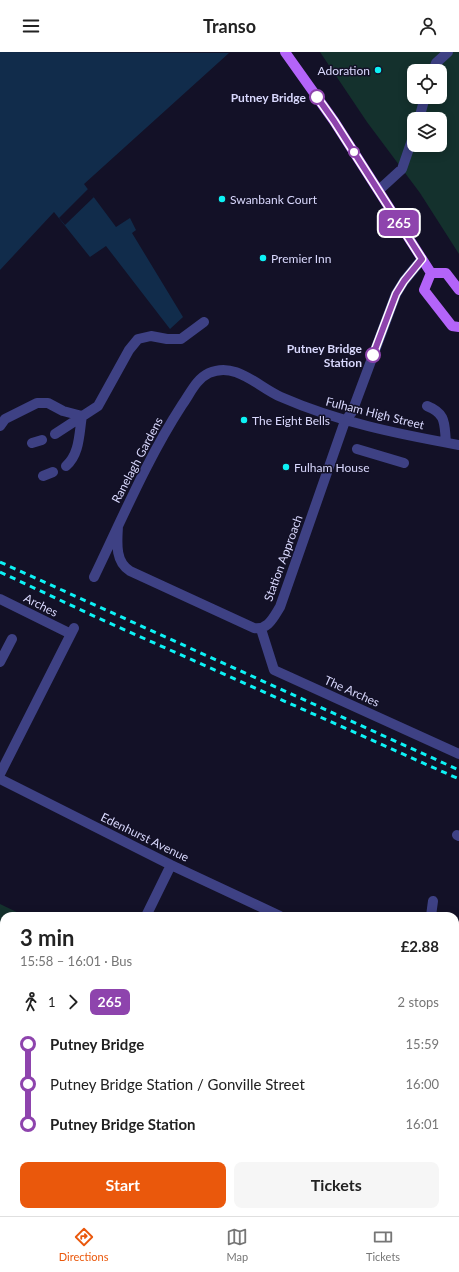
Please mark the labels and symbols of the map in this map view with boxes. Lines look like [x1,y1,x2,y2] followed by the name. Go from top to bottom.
[317,63,370,78] place label: Adoration
[373,65,383,75] marker: Adoration
[309,89,325,105] marker: Putney Bridge
[231,90,307,105] place label: Putney Bridge
[348,146,360,158] unlabelled marker
[230,192,318,207] place label: Swanbank Court
[217,194,227,204] marker: Swanbank Court
[376,210,422,236] line badge: 265
[271,251,332,266] place label: Premier Inn
[258,253,268,263] marker: Premier Inn
[287,341,363,370] place label: Putney Bridge Station
[365,347,381,363] marker: Putney Bridge Station
[324,394,426,433] street label: Fulham High Street
[252,413,330,428] place label: The Eight Bells
[108,415,166,505] street label: Ranelagh Gardens
[239,415,249,425] marker: The Eight Bells
[294,460,369,475] place label: Fulham House
[281,462,291,472] marker: Fulham House
[260,513,306,603] street label: Station Approach
[21,590,61,620] street label: Arches
[322,672,382,710] street label: The Arches
[99,809,191,865] street label: Edenhurst Avenue

